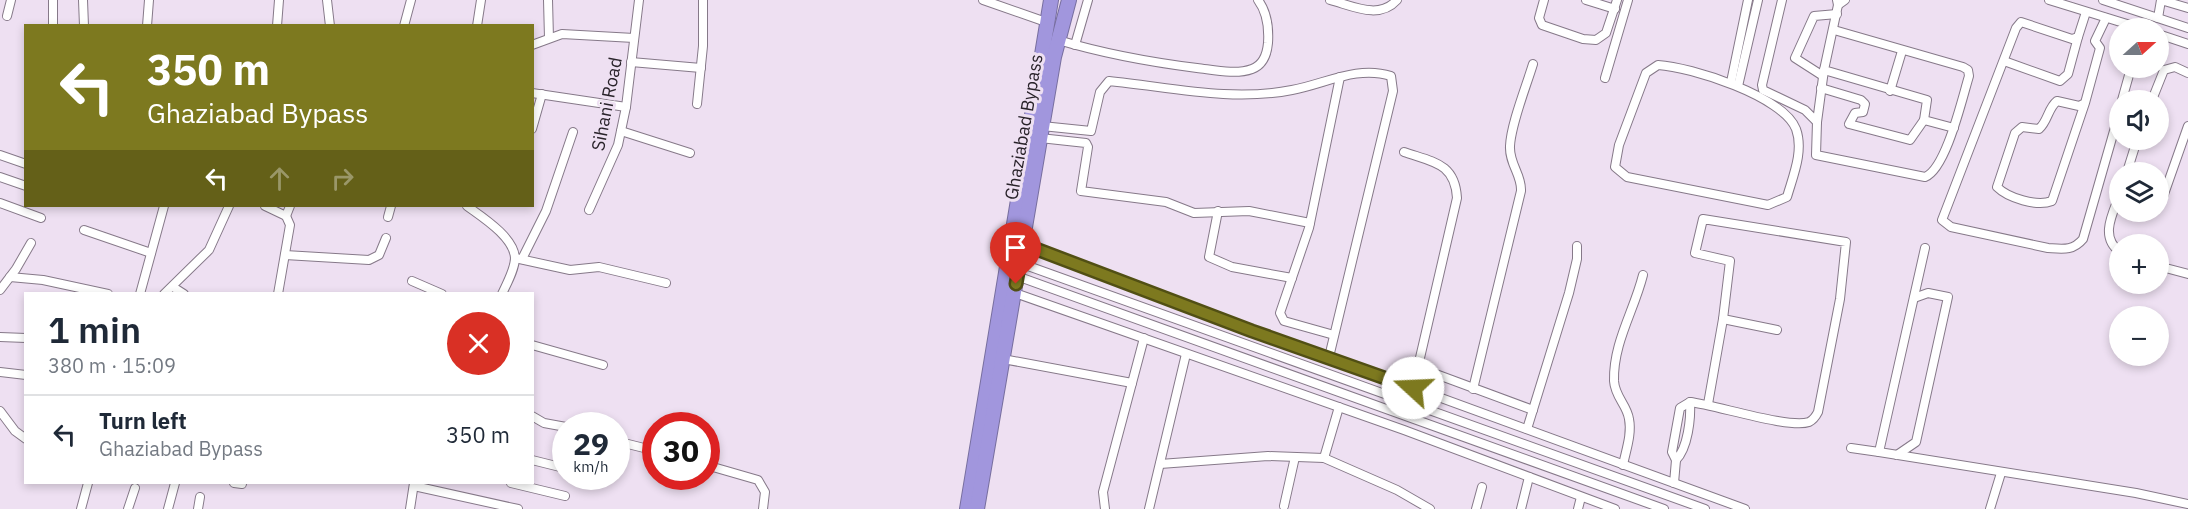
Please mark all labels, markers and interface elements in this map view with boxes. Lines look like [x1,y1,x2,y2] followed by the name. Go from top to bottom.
[2109,18,2169,78] north arrow
[2109,18,2169,366] map controls
[147,42,270,97] text: 350 m
[48,48,126,126] icon: left
[999,52,1048,202] street label: Ghaziabad Bypass
[586,55,627,153] street label: Sihani Road
[2109,90,2169,150] button: sound
[147,95,368,130] text: Ghaziabad Bypass
[200,162,233,195] icon: left
[263,162,296,195] icon: ahead
[326,162,359,195] icon: right
[2109,162,2169,222] button: layers
[990,222,1041,284] pin
[999,231,1032,264] icon: arrive
[2109,234,2169,294] button: +
[48,306,141,353] text: 1 min
[2109,306,2169,366] button: −
[447,312,510,375] button: close
[48,352,176,379] text: 380 m · 15:09
[1381,356,1445,420] position arrow
[99,406,187,435] text: Turn left
[642,412,720,490] speed limit sign: 30
[48,418,81,451] icon: left
[446,420,510,449] text: 350 m
[573,424,609,463] text: 29
[99,435,263,462] text: Ghaziabad Bypass
[573,457,609,476] text: km/h

